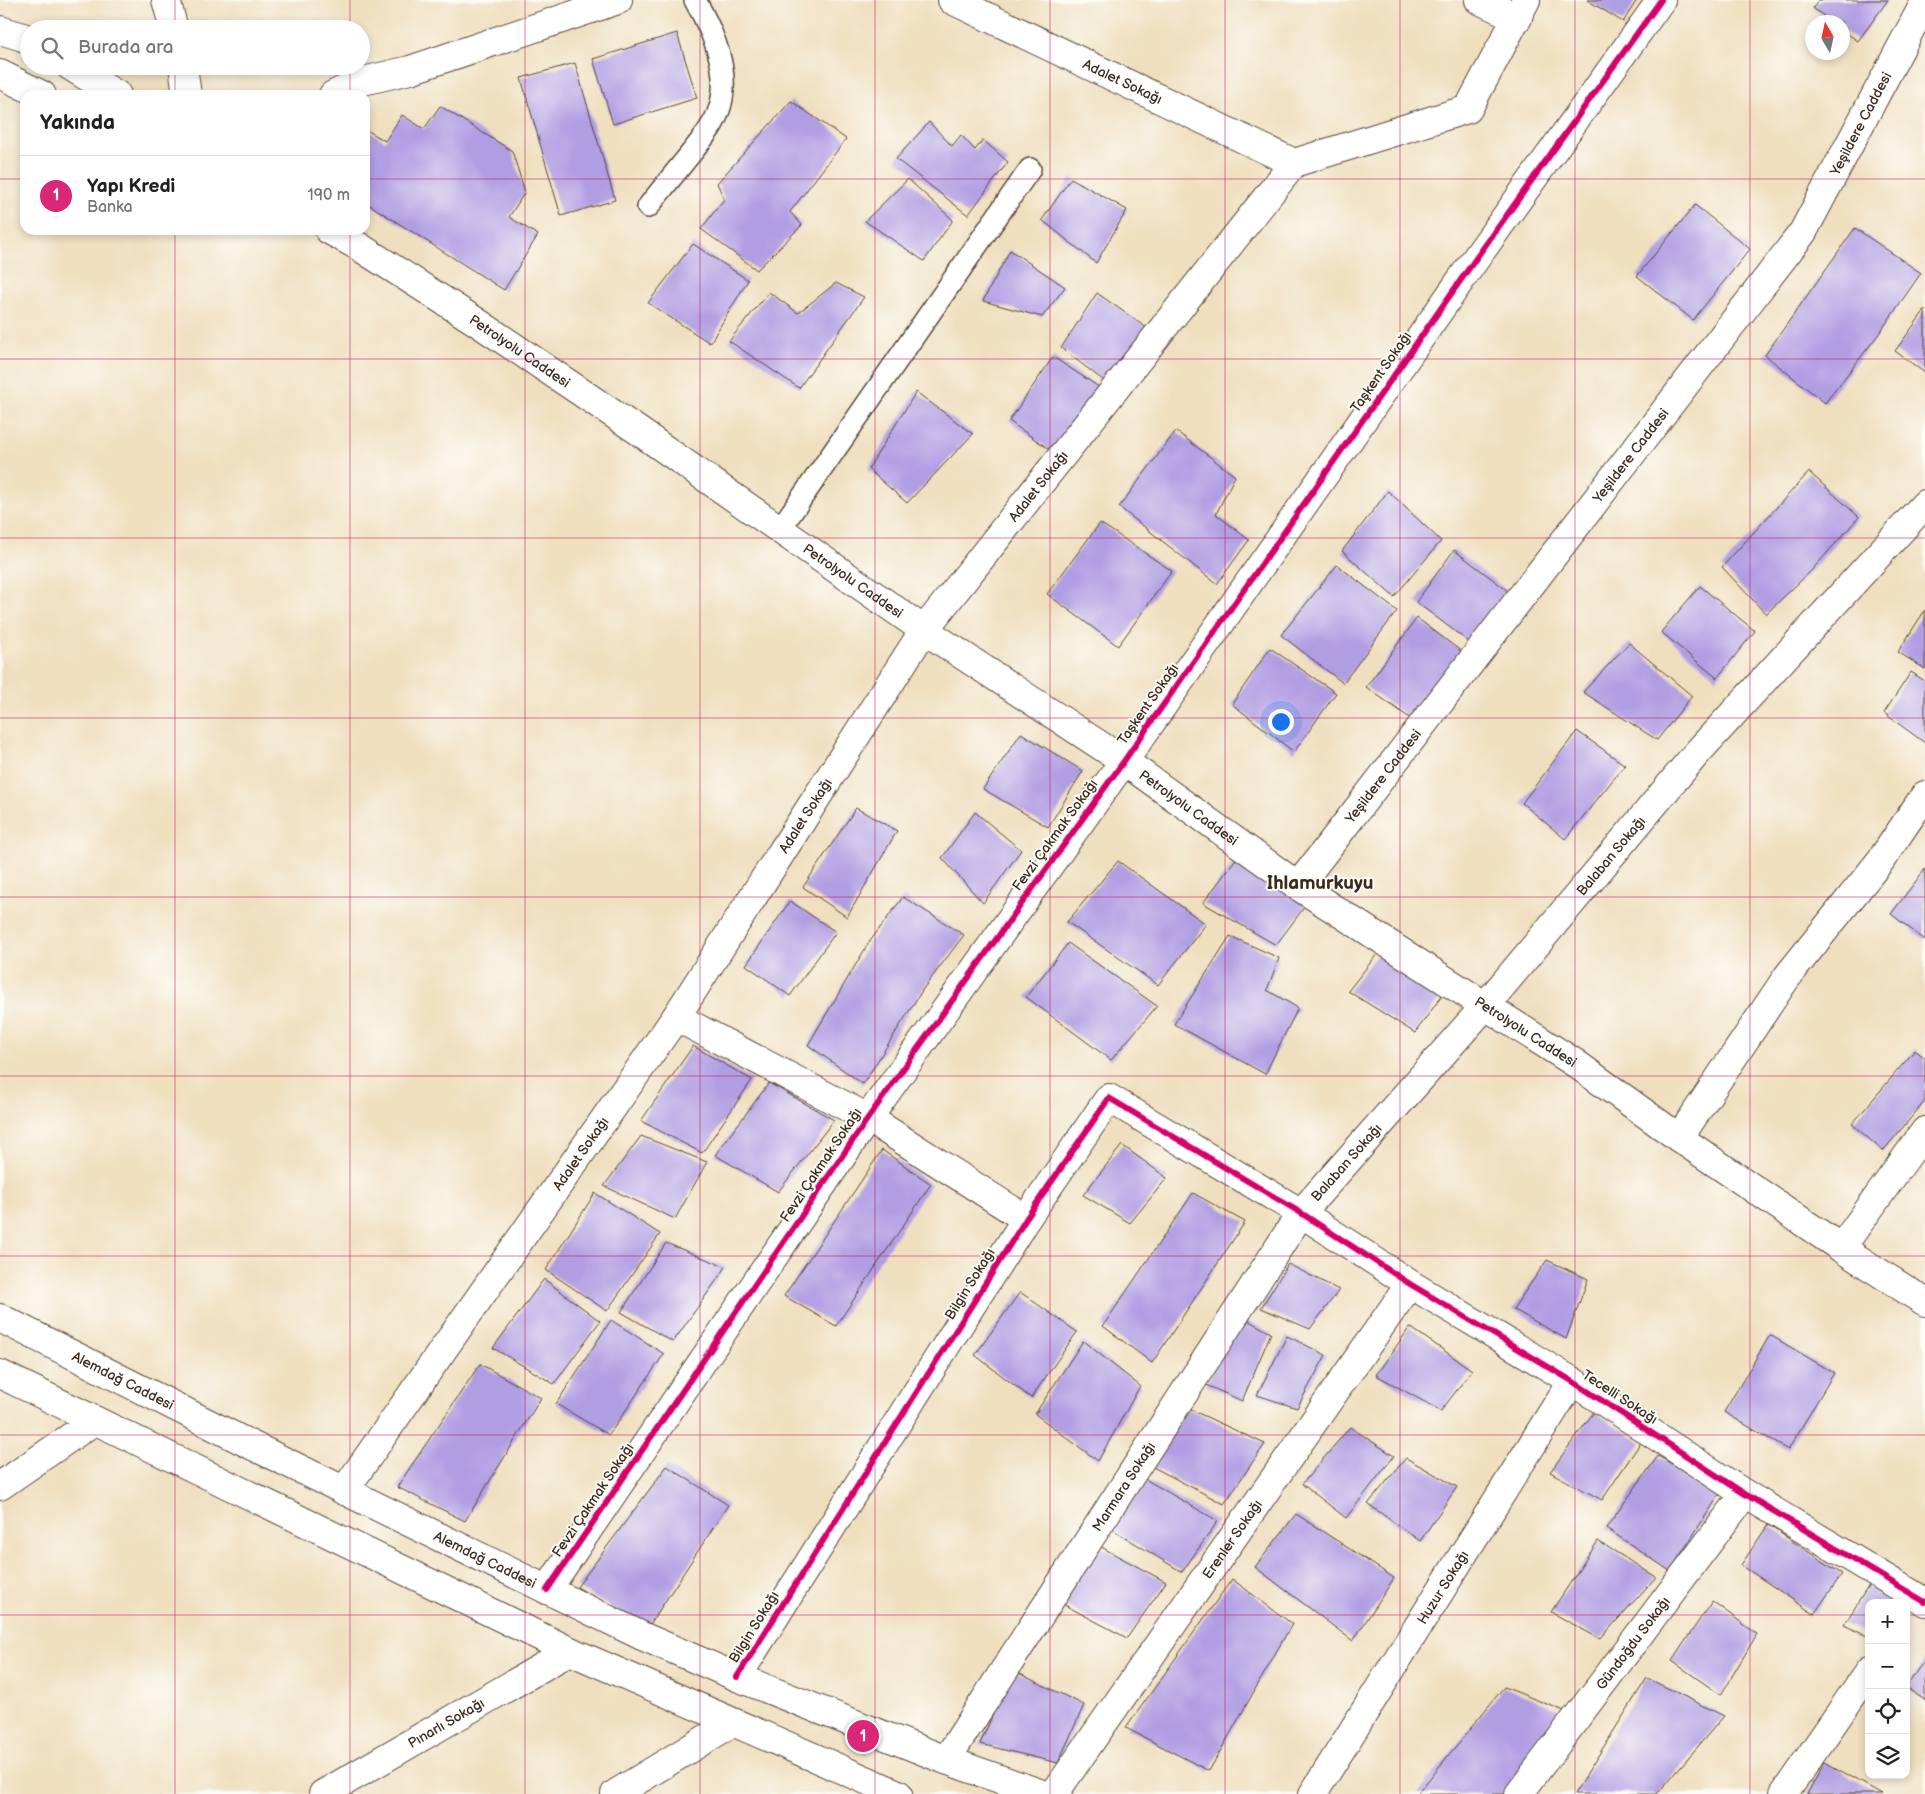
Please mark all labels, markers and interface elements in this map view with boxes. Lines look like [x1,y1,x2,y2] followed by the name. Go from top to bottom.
[1805,15,1850,60] north arrow
[20,20,370,75] search box
[38,34,66,62] icon: search
[78,36,174,59] text: Burada ara
[1080,55,1165,107] street label: Adalet Sokağı
[1826,69,1895,179] street label: Yeşildere Caddesi
[40,110,115,135] text: Yakında
[87,175,175,198] text: Yapı Kredi
[53,186,59,205] text: 1
[308,186,350,205] text: 190 m
[87,198,133,217] text: Banka
[466,311,573,391] street label: Petrolyolu Caddesi
[1347,328,1415,416] street label: Taşkent Sokağı
[1588,405,1672,507] street label: Yeşildere Caddesi
[1005,447,1071,525] street label: Adalet Sokağı
[800,540,907,621] street label: Petrolyolu Caddesi
[1114,660,1182,748] street label: Taşkent Sokağı
[1268,709,1294,735] your location
[1341,726,1425,827] street label: Yeşildere Caddesi
[1136,766,1242,849] street label: Petrolyolu Caddesi
[775,775,835,856] street label: Adalet Sokağı
[1009,776,1101,894] street label: Fevzi Çakmak Sokağı
[1573,813,1649,899] street label: Balaban Sokağı
[1267,872,1373,895] district label: Ihlamurkuyu
[1472,993,1580,1071] street label: Petrolyolu Caddesi
[777,1105,865,1225] street label: Fevzi Çakmak Sokağı
[549,1114,612,1194] street label: Adalet Sokağı
[1307,1120,1385,1205] street label: Balaban Sokağı
[941,1245,999,1323] street label: Bilgin Sokağı
[69,1347,177,1413] street label: Alemdağ Caddesi
[1579,1366,1661,1428] street label: Tecelli Sokağı
[1088,1439,1159,1534] street label: Marmara Sokağı
[549,1440,637,1560] street label: Fevzi Çakmak Sokağı
[1199,1496,1265,1582] street label: Erenler Sokağı
[431,1527,539,1592] street label: Alemdağ Caddesi
[1413,1547,1472,1627] street label: Huzur Sokağı
[725,1588,783,1666] street label: Bilgin Sokağı
[1592,1593,1673,1693] street label: Gündoğdu Sokağı
[1865,1599,1910,1779] map controls
[1865,1599,1910,1644] button: +
[1865,1644,1910,1689] button: −
[1865,1689,1910,1734] button: locate
[405,1694,487,1752] street label: Pınarlı Sokağı
[847,1717,879,1755] pin: 1
[1865,1734,1910,1779] button: layers

